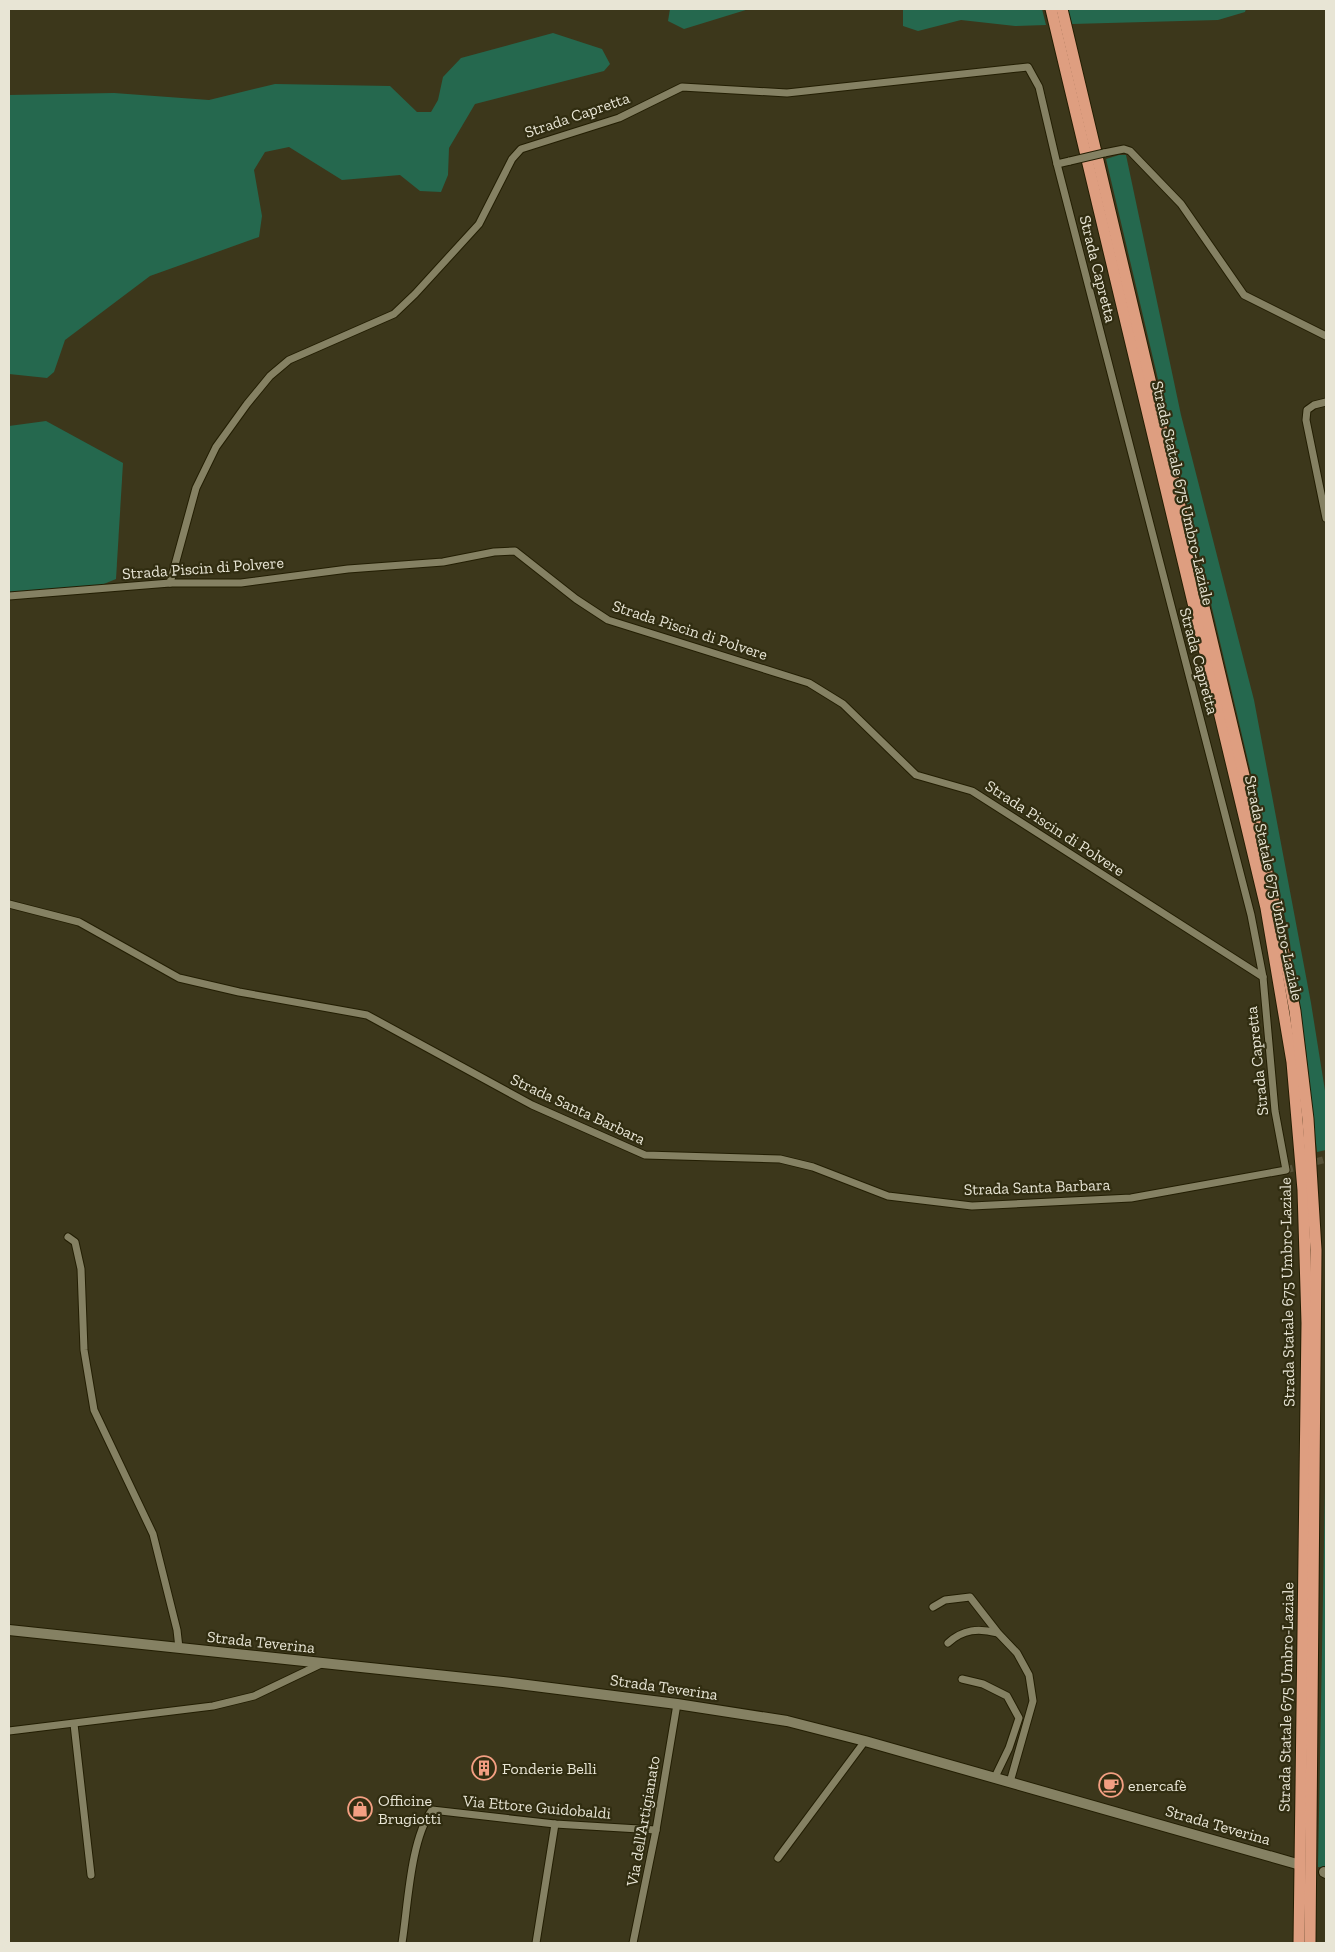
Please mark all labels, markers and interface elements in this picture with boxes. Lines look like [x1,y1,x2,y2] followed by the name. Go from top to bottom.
[522,88,632,142] street label: Strada Capretta
[1076,213,1121,325] street label: Strada Capretta
[1148,379,1218,607] street label: Strada Statale 675 Umbro-Laziale
[122,553,284,583] street label: Strada Piscin di Polvere
[610,596,770,664] street label: Strada Piscin di Polvere
[1176,606,1222,717] street label: Strada Capretta
[1241,774,1307,1002] street label: Strada Statale 675 Umbro-Laziale
[982,776,1128,880] street label: Strada Piscin di Polvere
[1242,1005,1272,1117] street label: Strada Capretta
[508,1069,649,1149] street label: Strada Santa Barbara
[963,1175,1111,1199] street label: Strada Santa Barbara
[1275,1177,1299,1407] street label: Strada Statale 675 Umbro-Laziale
[1274,1582,1298,1812] street label: Strada Statale 675 Umbro-Laziale
[206,1627,316,1657] street label: Strada Teverina
[609,1670,719,1704] street label: Strada Teverina
[622,1754,664,1889] street label: Via dell'Artigianato
[471,1755,497,1781] building icon: Fonderie Belli
[502,1759,597,1778] place label: Fonderie Belli
[1098,1772,1124,1798] cafe icon: enercafè
[1128,1776,1187,1795] place label: enercafè
[378,1791,442,1828] place label: Officine Brugiotti
[461,1791,612,1823] street label: Via Ettore Guidobaldi
[347,1796,373,1822] shop icon: Officine Brugiotti
[1163,1801,1273,1849] street label: Strada Teverina

